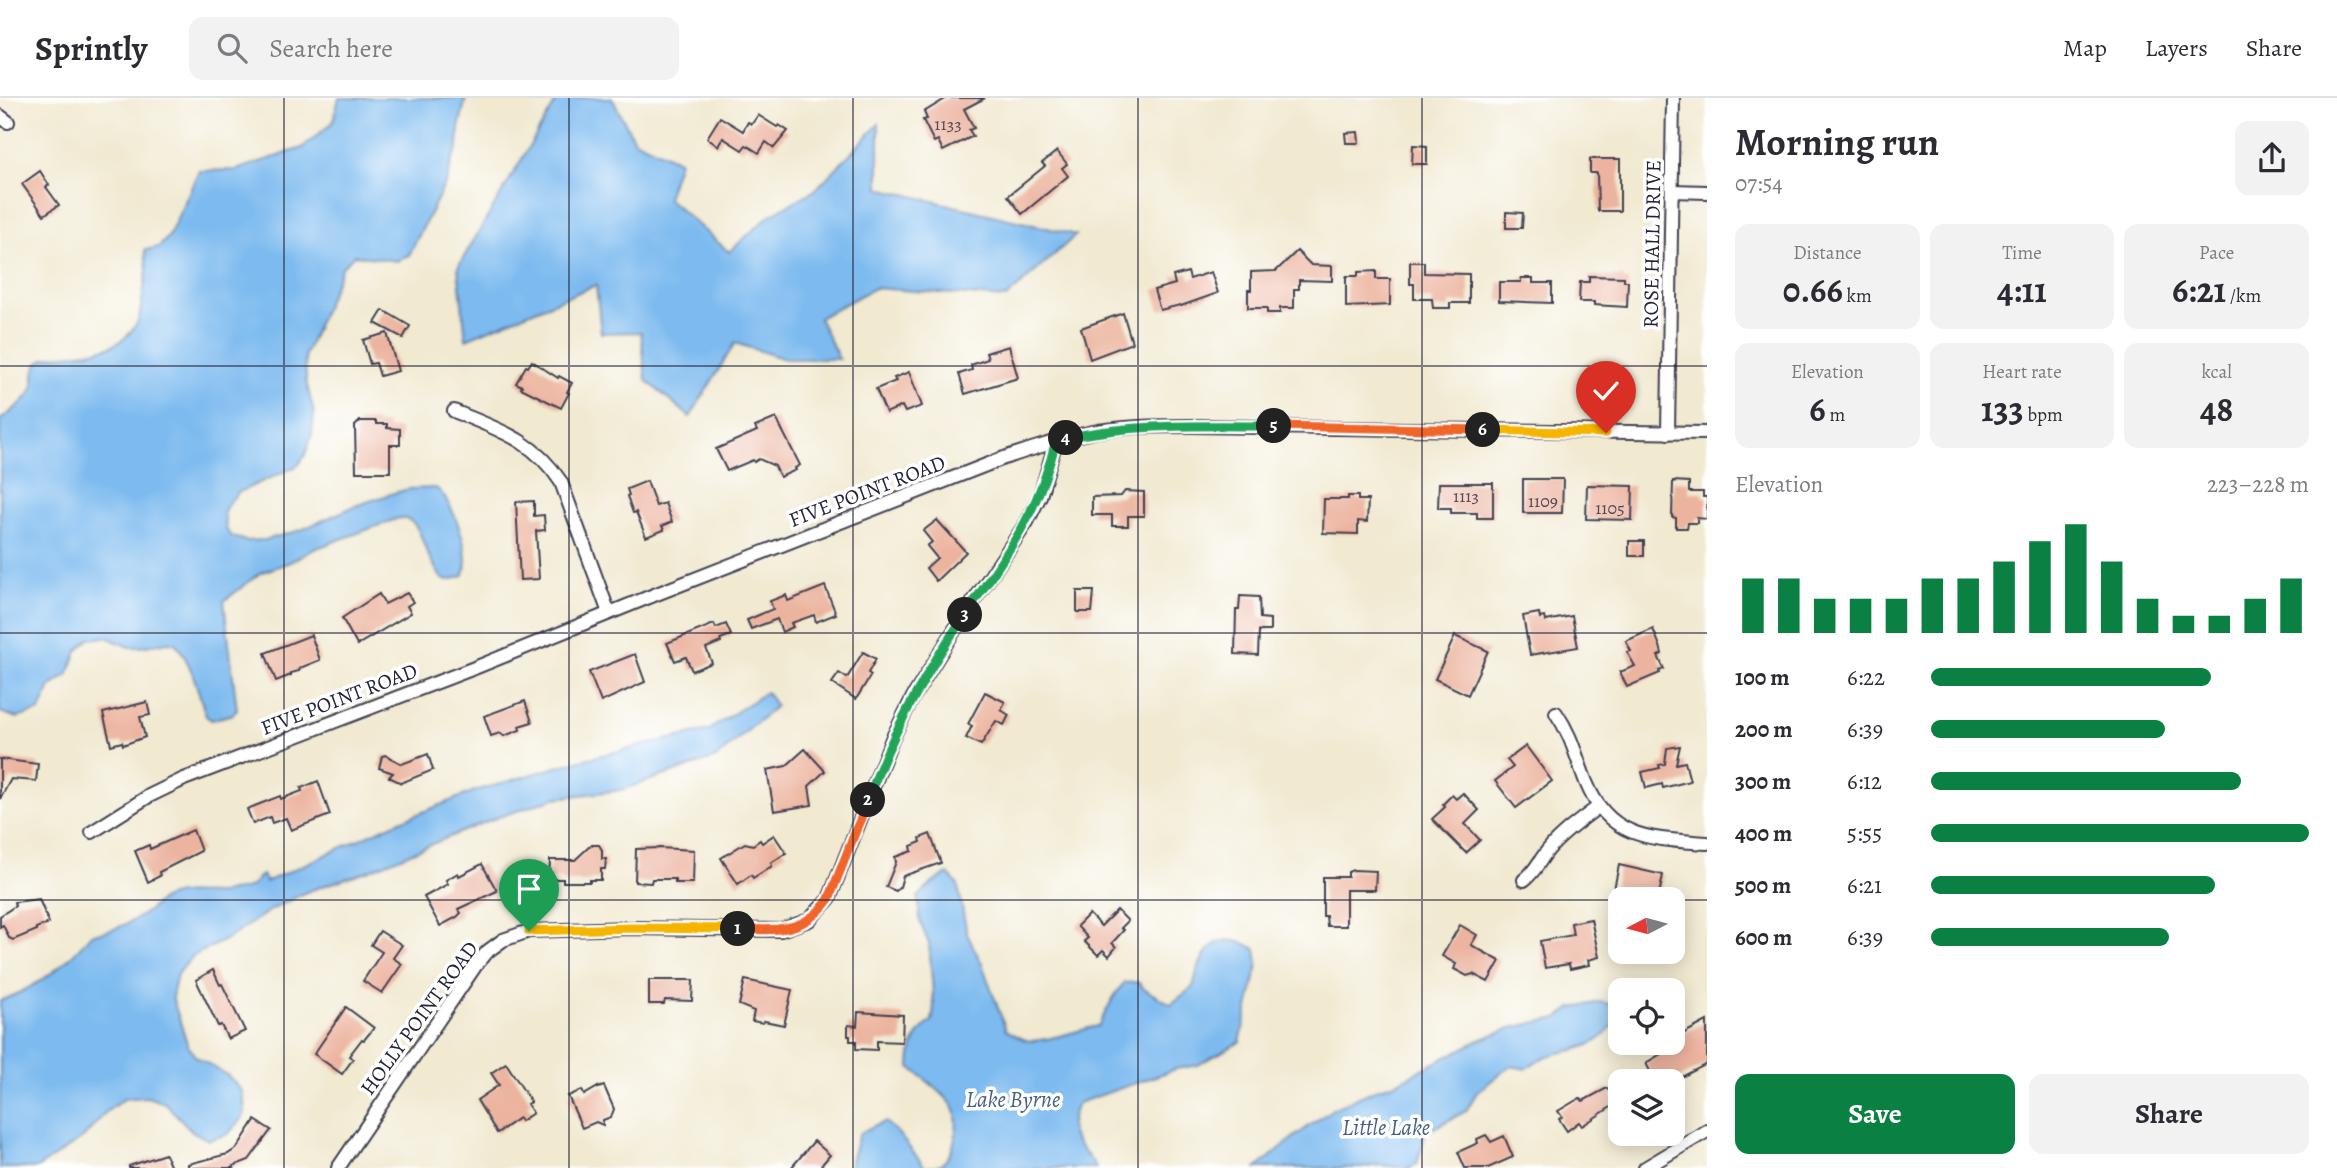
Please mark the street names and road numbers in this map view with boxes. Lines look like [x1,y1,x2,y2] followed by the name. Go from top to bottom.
[1637,160,1667,328] street label: ROSE HALL DRIVE
[785,448,949,534] street label: FIVE POINT ROAD
[257,656,421,742] street label: FIVE POINT ROAD
[354,935,484,1101] street label: HOLLY POINT ROAD

